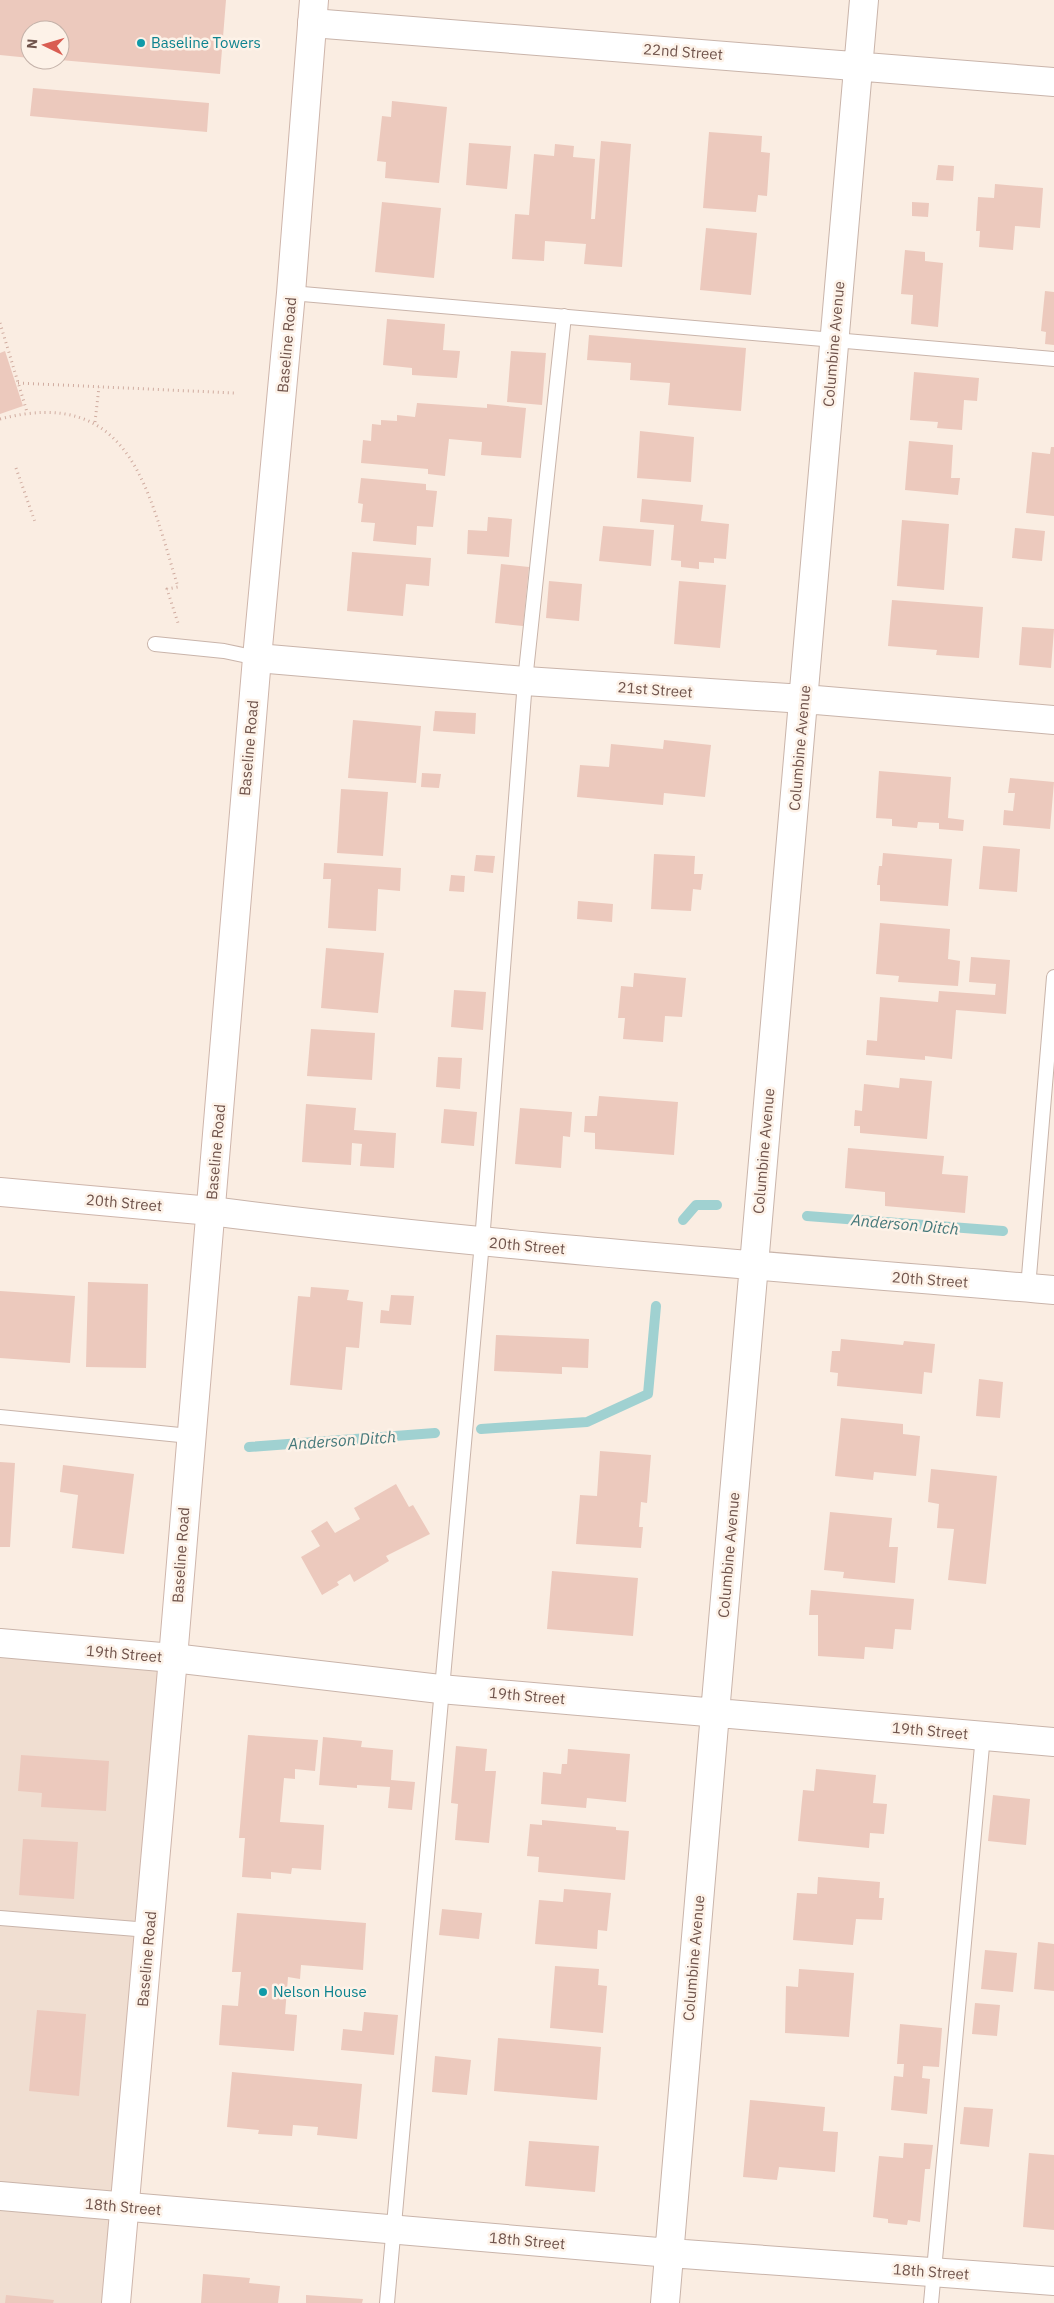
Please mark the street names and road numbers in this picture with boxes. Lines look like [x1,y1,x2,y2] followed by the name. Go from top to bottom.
[643,39,724,64] street label: 22nd Street
[819,280,848,408] street label: Columbine Avenue
[273,296,300,394] street label: Baseline Road
[617,677,693,702] street label: 21st Street
[785,684,814,812] street label: Columbine Avenue
[235,699,262,797] street label: Baseline Road
[749,1087,778,1215] street label: Columbine Avenue
[202,1103,229,1201] street label: Baseline Road
[85,1190,163,1215] street label: 20th Street
[488,1233,566,1258] street label: 20th Street
[891,1267,969,1292] street label: 20th Street
[714,1491,743,1619] street label: Columbine Avenue
[168,1506,193,1603] street label: Baseline Road
[85,1641,163,1666] street label: 19th Street
[488,1683,566,1708] street label: 19th Street
[891,1718,969,1743] street label: 19th Street
[679,1894,708,2022] street label: Columbine Avenue
[133,1910,160,2008] street label: Baseline Road
[84,2194,162,2219] street label: 18th Street
[488,2228,566,2253] street label: 18th Street
[892,2259,970,2284] street label: 18th Street

